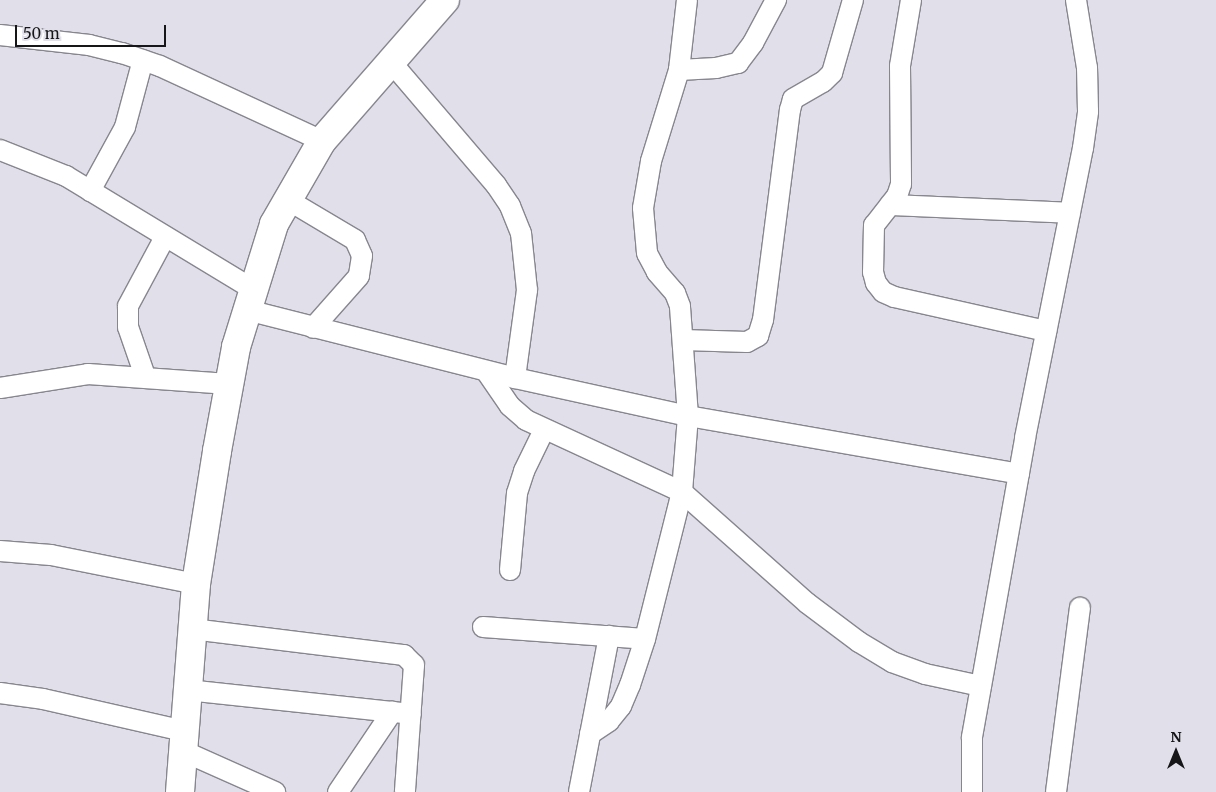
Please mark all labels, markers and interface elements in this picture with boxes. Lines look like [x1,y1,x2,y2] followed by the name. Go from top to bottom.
[18,15,169,47] scale bar
[23,24,60,43] text: 50 m
[1151,727,1201,777] north arrow
[1170,728,1182,746] text: N

